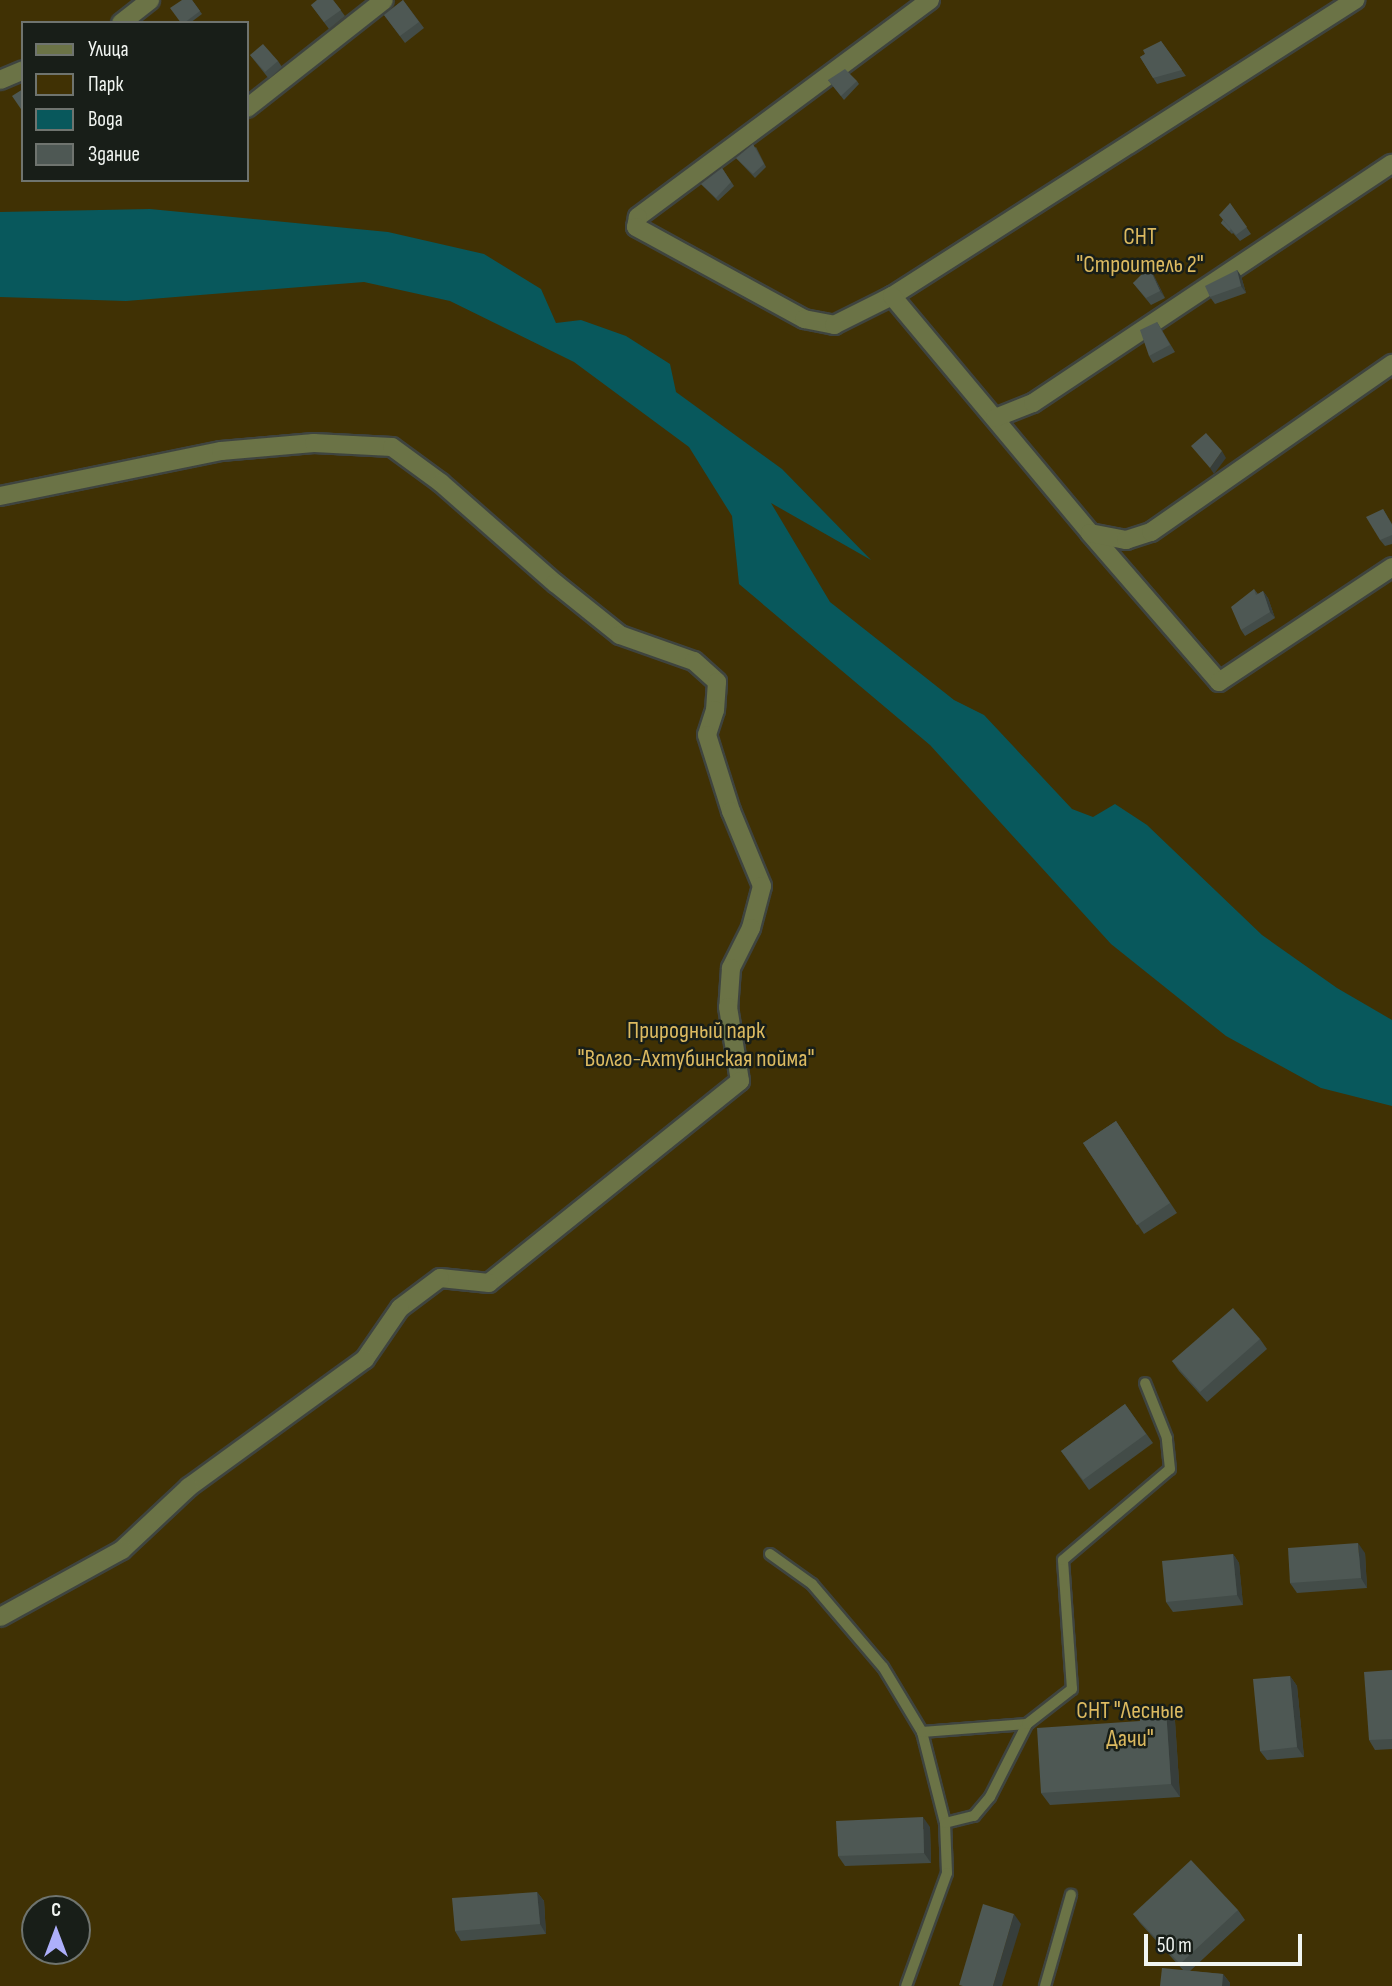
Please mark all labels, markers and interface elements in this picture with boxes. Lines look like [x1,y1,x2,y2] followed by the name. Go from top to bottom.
[21,21,248,182] legend
[88,37,129,62] text: Улица
[88,72,123,97] text: Парк
[88,107,123,132] text: Вода
[88,142,140,167] text: Здание
[1076,223,1204,279] park label: СНТ "Строитель 2"
[578,1017,814,1073] park label: Природный парк "Волго-Ахтубинская пойма"
[1076,1697,1184,1753] park label: СНТ "Лесные Дачи"
[21,1895,91,1965] north arrow
[51,1899,61,1922] text: С
[1147,1920,1304,1964] scale bar
[1157,1933,1192,1958] text: 50 m

